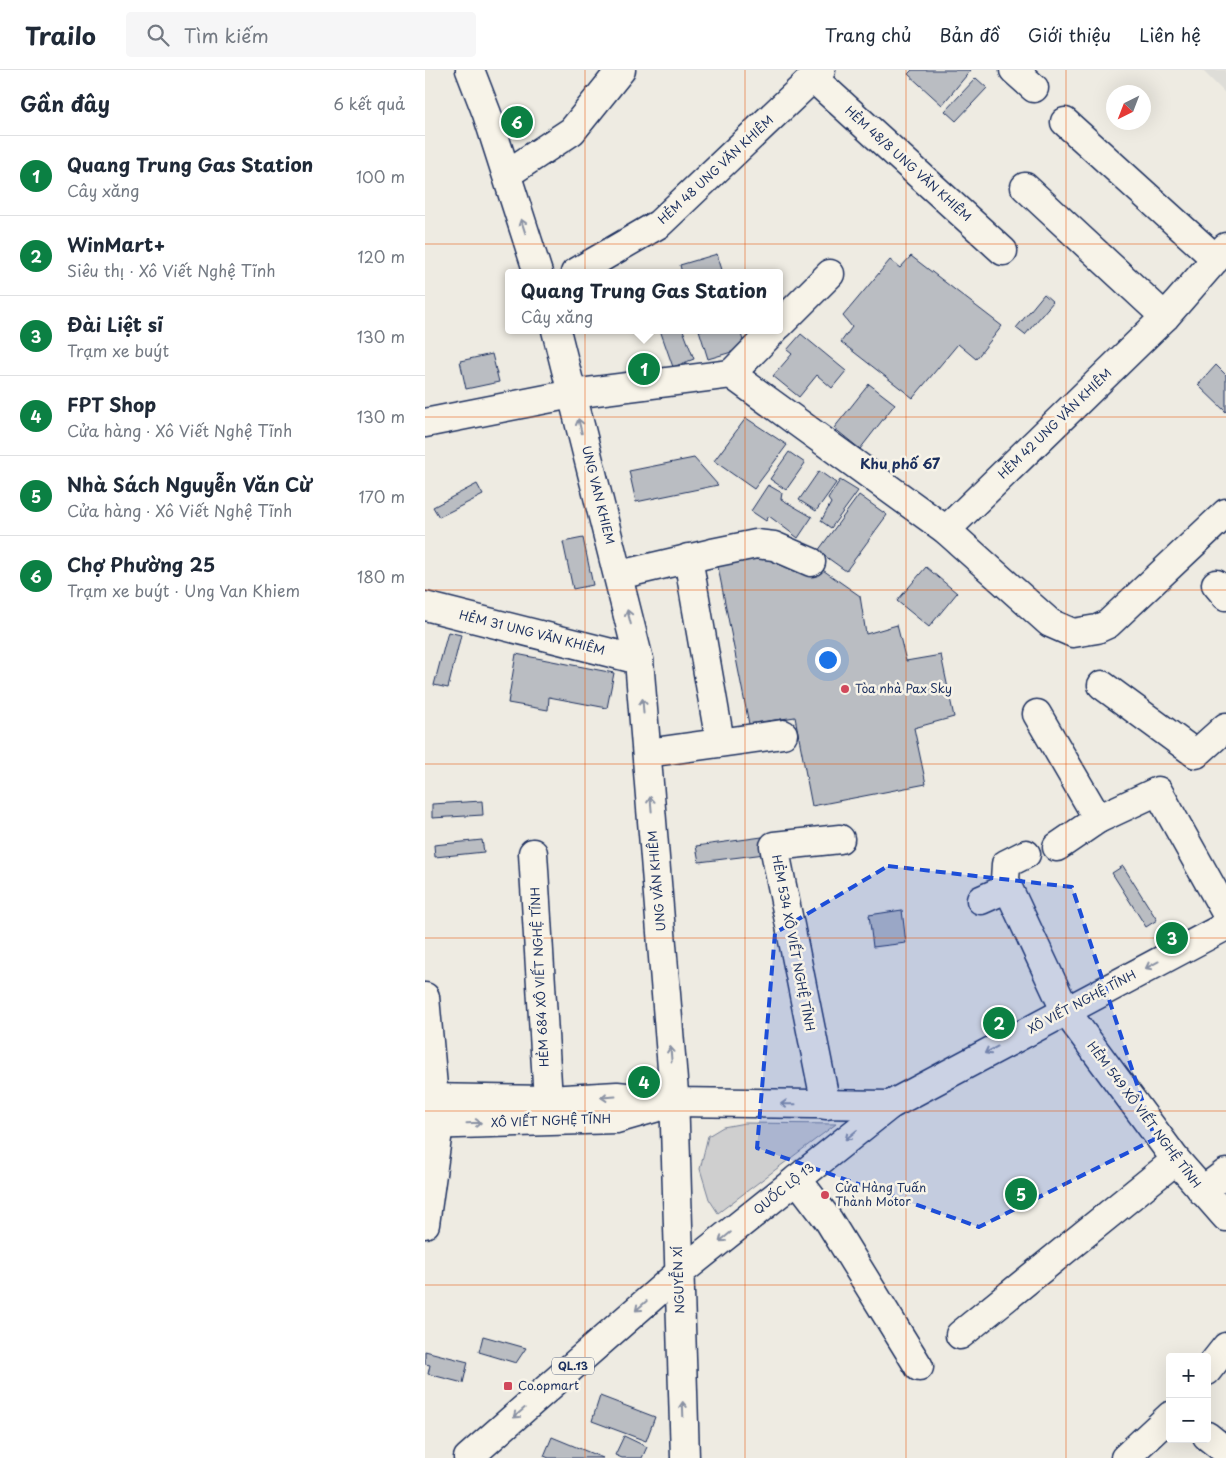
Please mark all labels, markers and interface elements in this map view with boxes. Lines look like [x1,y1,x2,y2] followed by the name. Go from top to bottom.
[126,12,476,57] search box
[25,17,96,53] text: Trailo
[144,21,172,49] icon: search
[184,21,269,49] text: Tìm kiếm
[825,21,912,48] text: Trang chủ
[940,21,1000,48] text: Bản đồ
[1028,21,1111,48] text: Giới thiệu
[1139,21,1201,48] text: Liên hệ
[1106,85,1151,130] north arrow
[20,87,110,119] text: Gần đây
[334,91,405,115] text: 6 kết quả
[841,101,976,225] street label: HẺM 48/8 UNG VĂN KHIÊM
[501,103,533,141] pin: 6
[654,111,777,228] street label: HẺM 48 UNG VĂN KHIÊM
[67,150,313,178] text: Quang Trung Gas Station
[32,164,40,188] text: 1
[356,164,405,188] text: 100 m
[67,178,139,202] text: Cây xăng
[518,219,528,235] one-way arrow
[67,230,166,258] text: WinMart+
[30,244,42,268] text: 2
[358,244,405,268] text: 120 m
[67,258,276,282] text: Siêu thị · Xô Viết Nghệ Tĩnh
[505,269,783,334] popup
[521,276,767,304] text: Quang Trung Gas Station
[521,304,593,328] text: Cây xăng
[67,310,163,338] text: Đài Liệt sĩ
[31,324,41,348] text: 3
[357,324,405,348] text: 130 m
[67,338,169,362] text: Trạm xe buýt
[628,350,660,388] pin: 1
[994,364,1115,482] street label: HẺM 42 UNG VĂN KHIÊM
[67,390,156,418] text: FPT Shop
[31,404,41,428] text: 4
[357,404,405,428] text: 130 m
[67,418,292,442] text: Cửa hàng · Xô Viết Nghệ Tĩnh
[575,419,585,435] one-way arrow
[578,444,620,546] street label: UNG VAN KHIEM
[860,453,941,474] district label: Khu phố 67
[67,470,312,498] text: Nhà Sách Nguyễn Văn Cừ
[31,484,41,508] text: 5
[359,484,405,508] text: 170 m
[67,498,292,522] text: Cửa hàng · Xô Viết Nghệ Tĩnh
[67,550,215,578] text: Chợ Phường 25
[30,564,42,588] text: 6
[357,564,405,588] text: 180 m
[67,578,300,602] text: Trạm xe buýt · Ung Van Khiem
[458,605,607,659] street label: HẺM 31 UNG VĂN KHIÊM
[624,610,633,626] one-way arrow
[815,647,841,673] your location
[855,679,952,697] place label: Tòa nhà Pax Sky
[839,683,851,695] marker: Tòa nhà Pax Sky
[638,698,648,714] one-way arrow
[646,797,655,813] one-way arrow
[643,830,669,932] street label: UNG VĂN KHIÊM
[768,853,820,1033] street label: HẺM 534 XÔ VIẾT NGHỆ TĨNH
[525,887,553,1067] street label: HẺM 684 XÔ VIẾT NGHỆ TĨNH
[1156,919,1188,957] pin: 3
[1145,961,1160,970] one-way arrow
[1024,965,1139,1037] street label: XÔ VIẾT NGHỆ TĨNH
[983,1004,1015,1042] pin: 2
[1084,1037,1206,1191] street label: HẺM 549 XÔ VIẾT NGHỆ TĨNH
[984,1045,999,1055] one-way arrow
[666,1046,675,1062] one-way arrow
[628,1063,660,1101] pin: 4
[601,1092,617,1101] one-way arrow
[781,1099,797,1109] one-way arrow
[491,1109,611,1131] street label: XÔ VIẾT NGHỆ TĨNH
[465,1118,481,1128] one-way arrow
[845,1130,858,1141] one-way arrow
[749,1158,818,1218] street label: QUỐC LỘ 13
[1005,1175,1037,1213] pin: 5
[835,1178,927,1210] place label: Cửa Hàng Tuấn Thành Motor
[819,1189,831,1201] marker: Cửa Hàng Tuấn Thành Motor
[718,1231,731,1242] one-way arrow
[667,1246,688,1314] street label: NGUYỄN XÍ
[635,1300,648,1312] one-way arrow
[1166,1353,1211,1443] map controls
[1166,1353,1211,1398] button: +
[552,1358,594,1374] road number: QL.13
[518,1376,579,1394] place label: Co.opmart
[502,1380,514,1392] marker: Co.opmart
[1166,1398,1211,1443] button: −
[678,1402,688,1418] one-way arrow
[513,1407,526,1419] one-way arrow

